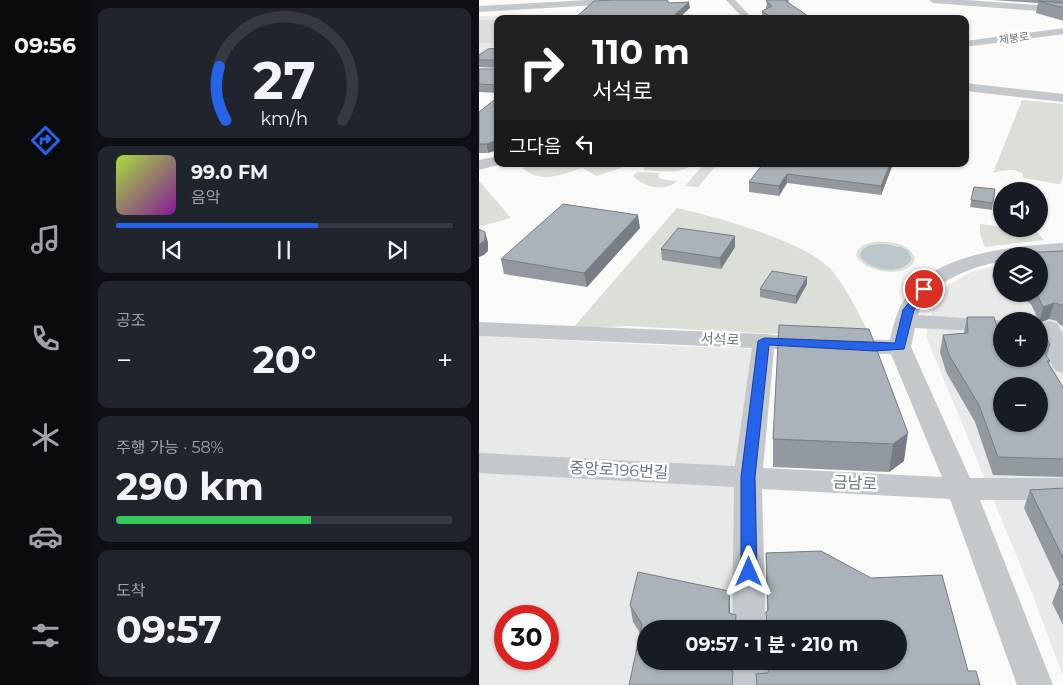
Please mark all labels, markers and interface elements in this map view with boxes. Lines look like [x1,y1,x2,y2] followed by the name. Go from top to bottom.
[998,29,1030,47] street label: 제봉로
[592,30,690,73] text: 110 m
[14,32,76,59] text: 09:56
[509,35,574,100] icon: right
[253,49,316,112] text: 27
[592,78,653,105] text: 서석로
[261,108,308,129] text: km/h
[28,123,63,158] icon: directions
[571,130,599,158] icon: left
[509,135,561,158] text: 그다음
[191,161,268,184] text: 99.0 FM
[993,182,1048,432] map controls
[993,182,1048,237] button: sound
[191,188,220,207] text: 음악
[28,222,63,257] icon: music
[158,236,186,264] icon: previous
[270,236,298,264] icon: pause
[383,236,411,264] icon: next
[993,247,1048,302] button: layers
[903,268,945,310] pin
[910,275,938,303] icon: arrive
[116,311,145,330] text: 공조
[993,312,1048,367] button: +
[28,321,63,356] icon: phone
[700,329,740,349] street label: 서석로
[252,336,317,383] text: 20°
[116,343,132,377] text: −
[437,343,453,377] text: +
[993,377,1048,432] button: −
[28,420,63,455] icon: climate
[116,438,224,457] text: 주행 가능 · 58%
[569,458,669,482] street label: 중앙로196번길
[116,463,264,510] text: 290 km
[832,472,878,494] street label: 금남로
[28,519,63,554] icon: car
[722,545,774,597] position arrow
[116,581,145,600] text: 도착
[494,605,559,670] speed limit sign: 30
[116,606,222,653] text: 09:57
[28,618,63,653] icon: filters
[686,633,859,656] text: 09:57 · 1 분 · 210 m

